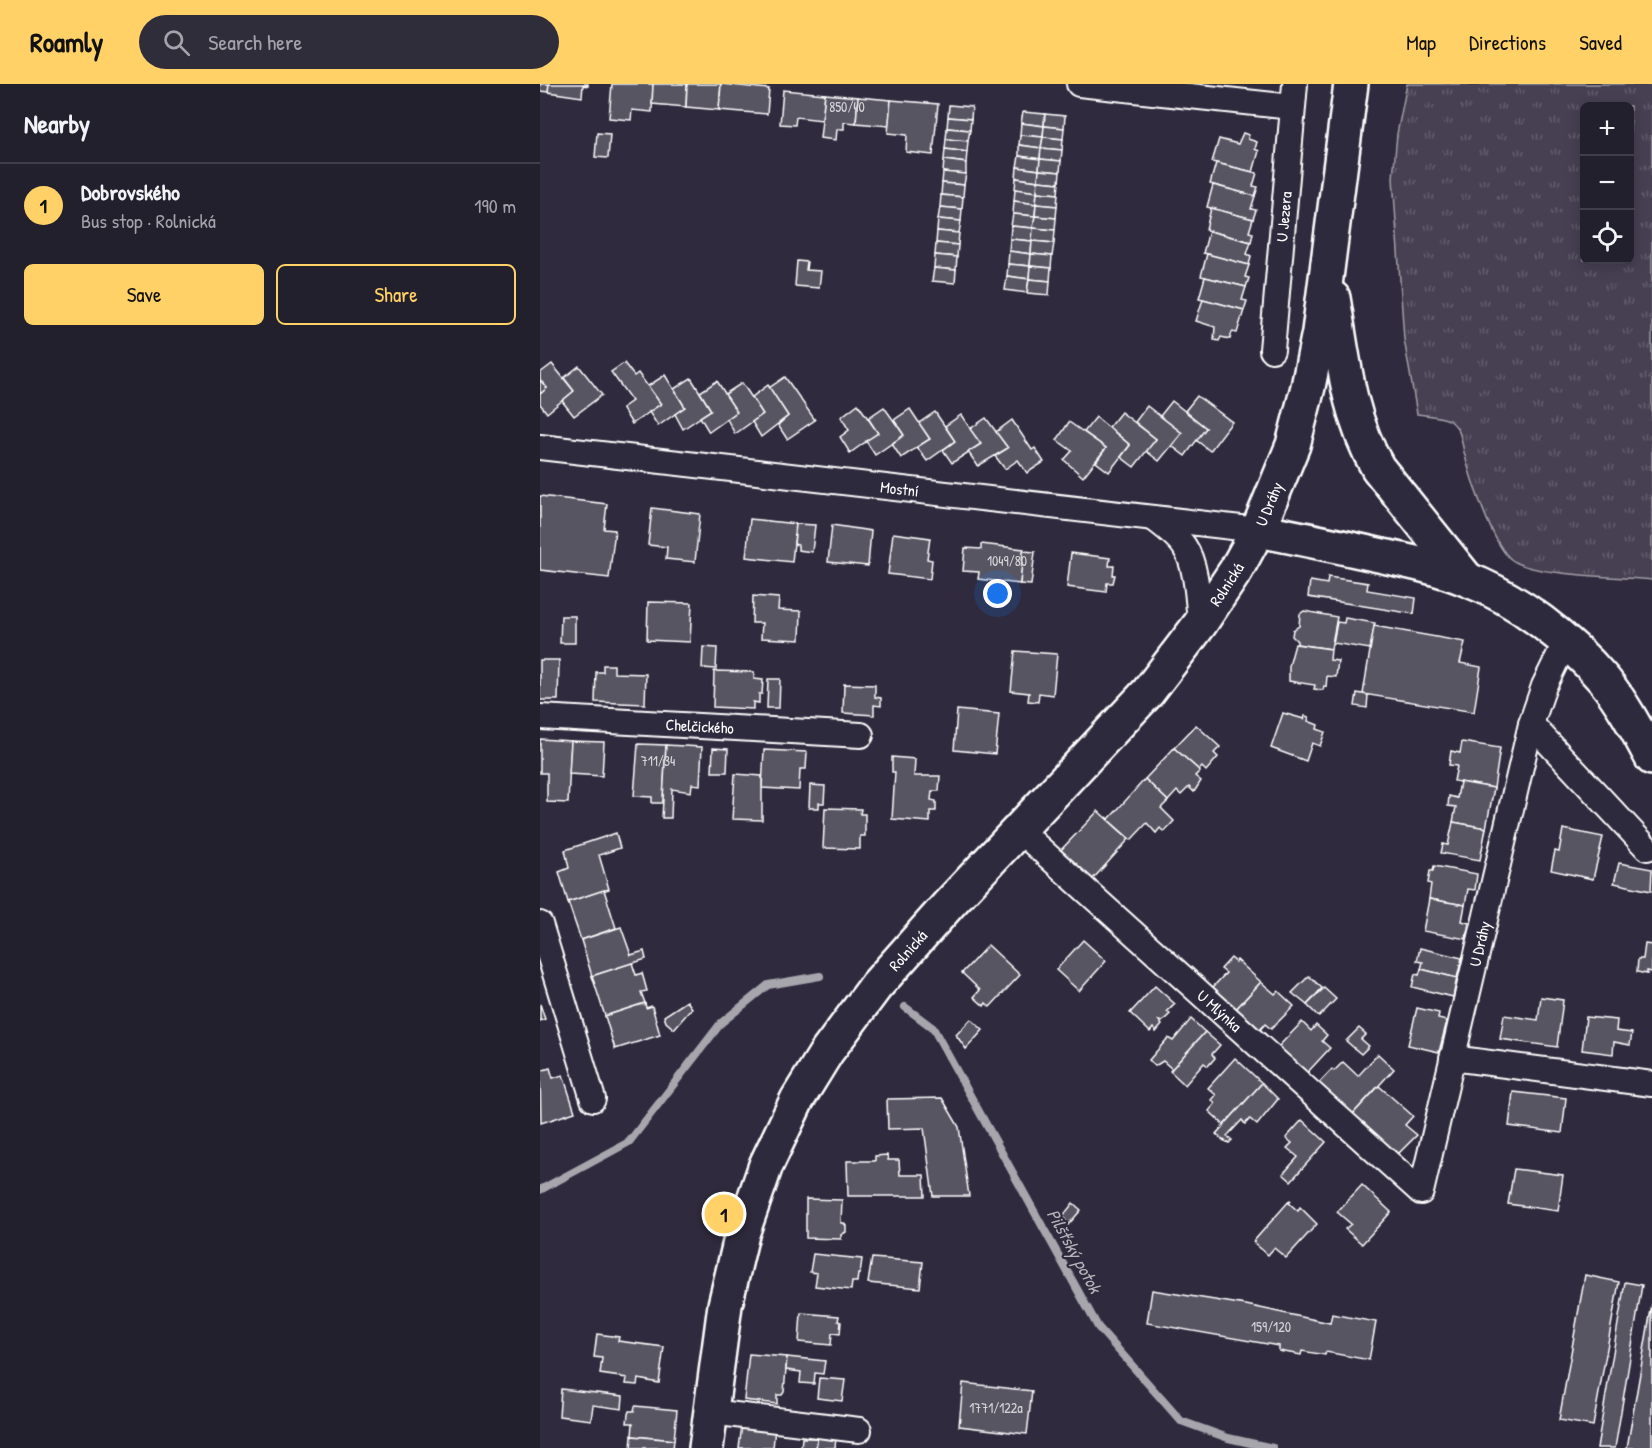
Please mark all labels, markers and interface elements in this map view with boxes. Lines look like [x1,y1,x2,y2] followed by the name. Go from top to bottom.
[139,15,559,69] search box
[30,23,103,61] text: Roamly
[160,26,193,59] icon: search
[208,27,302,57] text: Search here
[1406,28,1436,57] text: Map
[1469,28,1546,57] text: Directions
[1579,28,1622,57] text: Saved
[829,97,865,116] house number: 850/40
[1580,102,1634,264] map controls
[1580,102,1634,156] button: +
[24,106,90,141] text: Nearby
[1580,156,1634,210] button: −
[81,177,180,207] text: Dobrovského
[1270,190,1297,243] street label: U Jezera
[40,192,47,219] text: 1
[474,192,516,219] text: 190 m
[81,207,216,234] text: Bus stop · Rolnická
[1580,210,1634,264] button: locate
[24,264,264,325] button: Save
[276,264,516,325] button: Share
[879,475,920,502] street label: Mostní
[1250,478,1288,529] street label: U Dráhy
[987,551,1027,570] house number: 1049/80
[1204,559,1249,610] street label: Rolnická
[983,579,1012,608] your location
[665,713,735,739] street label: Chelčického
[641,751,675,770] house number: 711/34
[1463,919,1495,969] street label: U Dráhy
[884,925,932,975] street label: Rolnická
[1192,985,1247,1037] street label: U Mlýnka
[704,1192,744,1236] pin: 1
[1041,1204,1109,1299] water label: Pilšťský potok
[1251,1317,1291,1336] house number: 159/120
[969,1398,1023,1417] house number: 1771/122a

